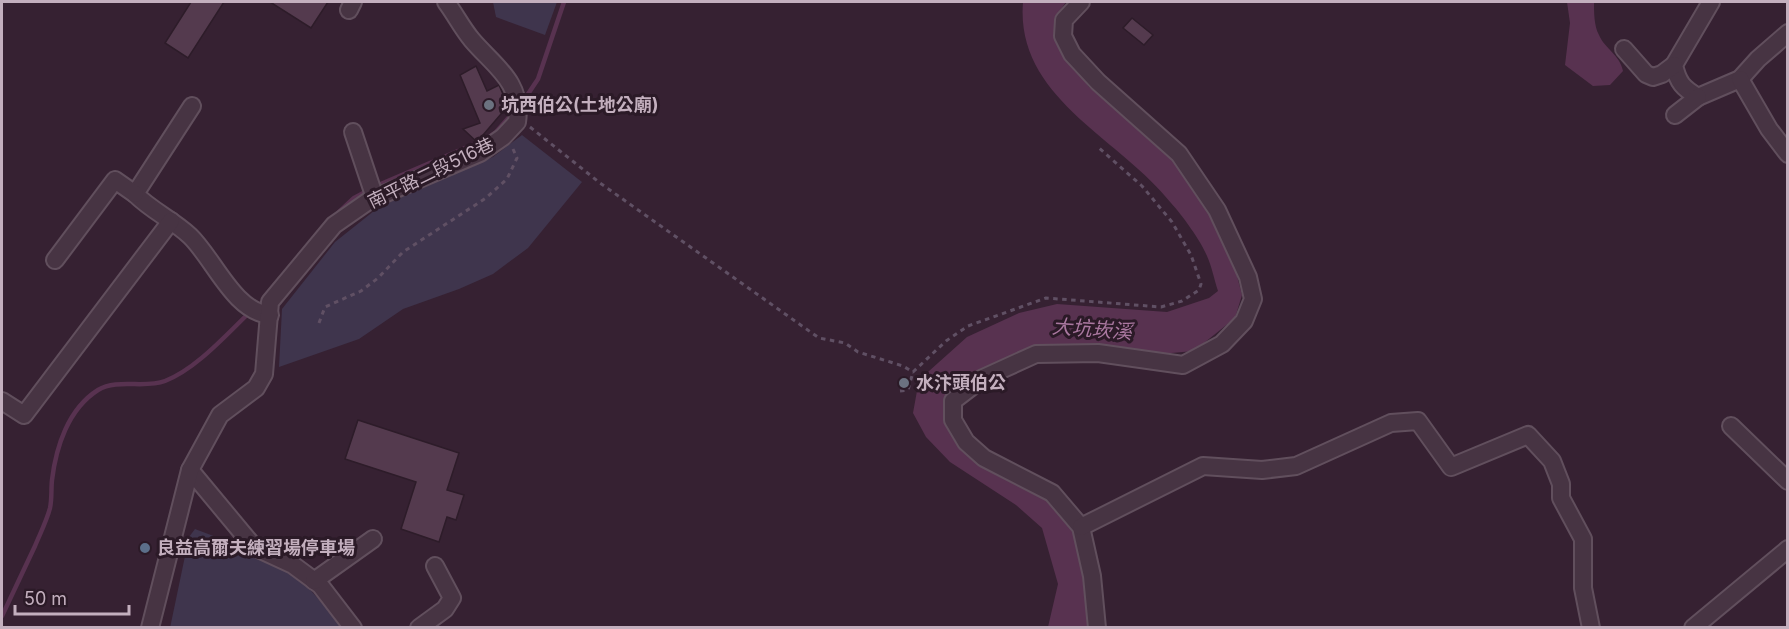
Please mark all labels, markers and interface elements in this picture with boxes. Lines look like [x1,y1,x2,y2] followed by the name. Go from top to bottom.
[501,94,659,115] place label: 坑西伯公(土地公廟)
[482,98,496,112] marker: 坑西伯公(土地公廟)
[364,133,497,212] street label: 南平路二段516巷
[1051,314,1136,344] water label: 大坑崁溪
[916,372,1006,393] place label: 水汴頭伯公
[897,376,911,390] marker: 水汴頭伯公
[157,537,355,558] place label: 良益高爾夫練習場停車場
[138,541,152,555] marker: 良益高爾夫練習場停車場
[15,578,129,616] scale bar
[24,588,67,609] text: 50 m

